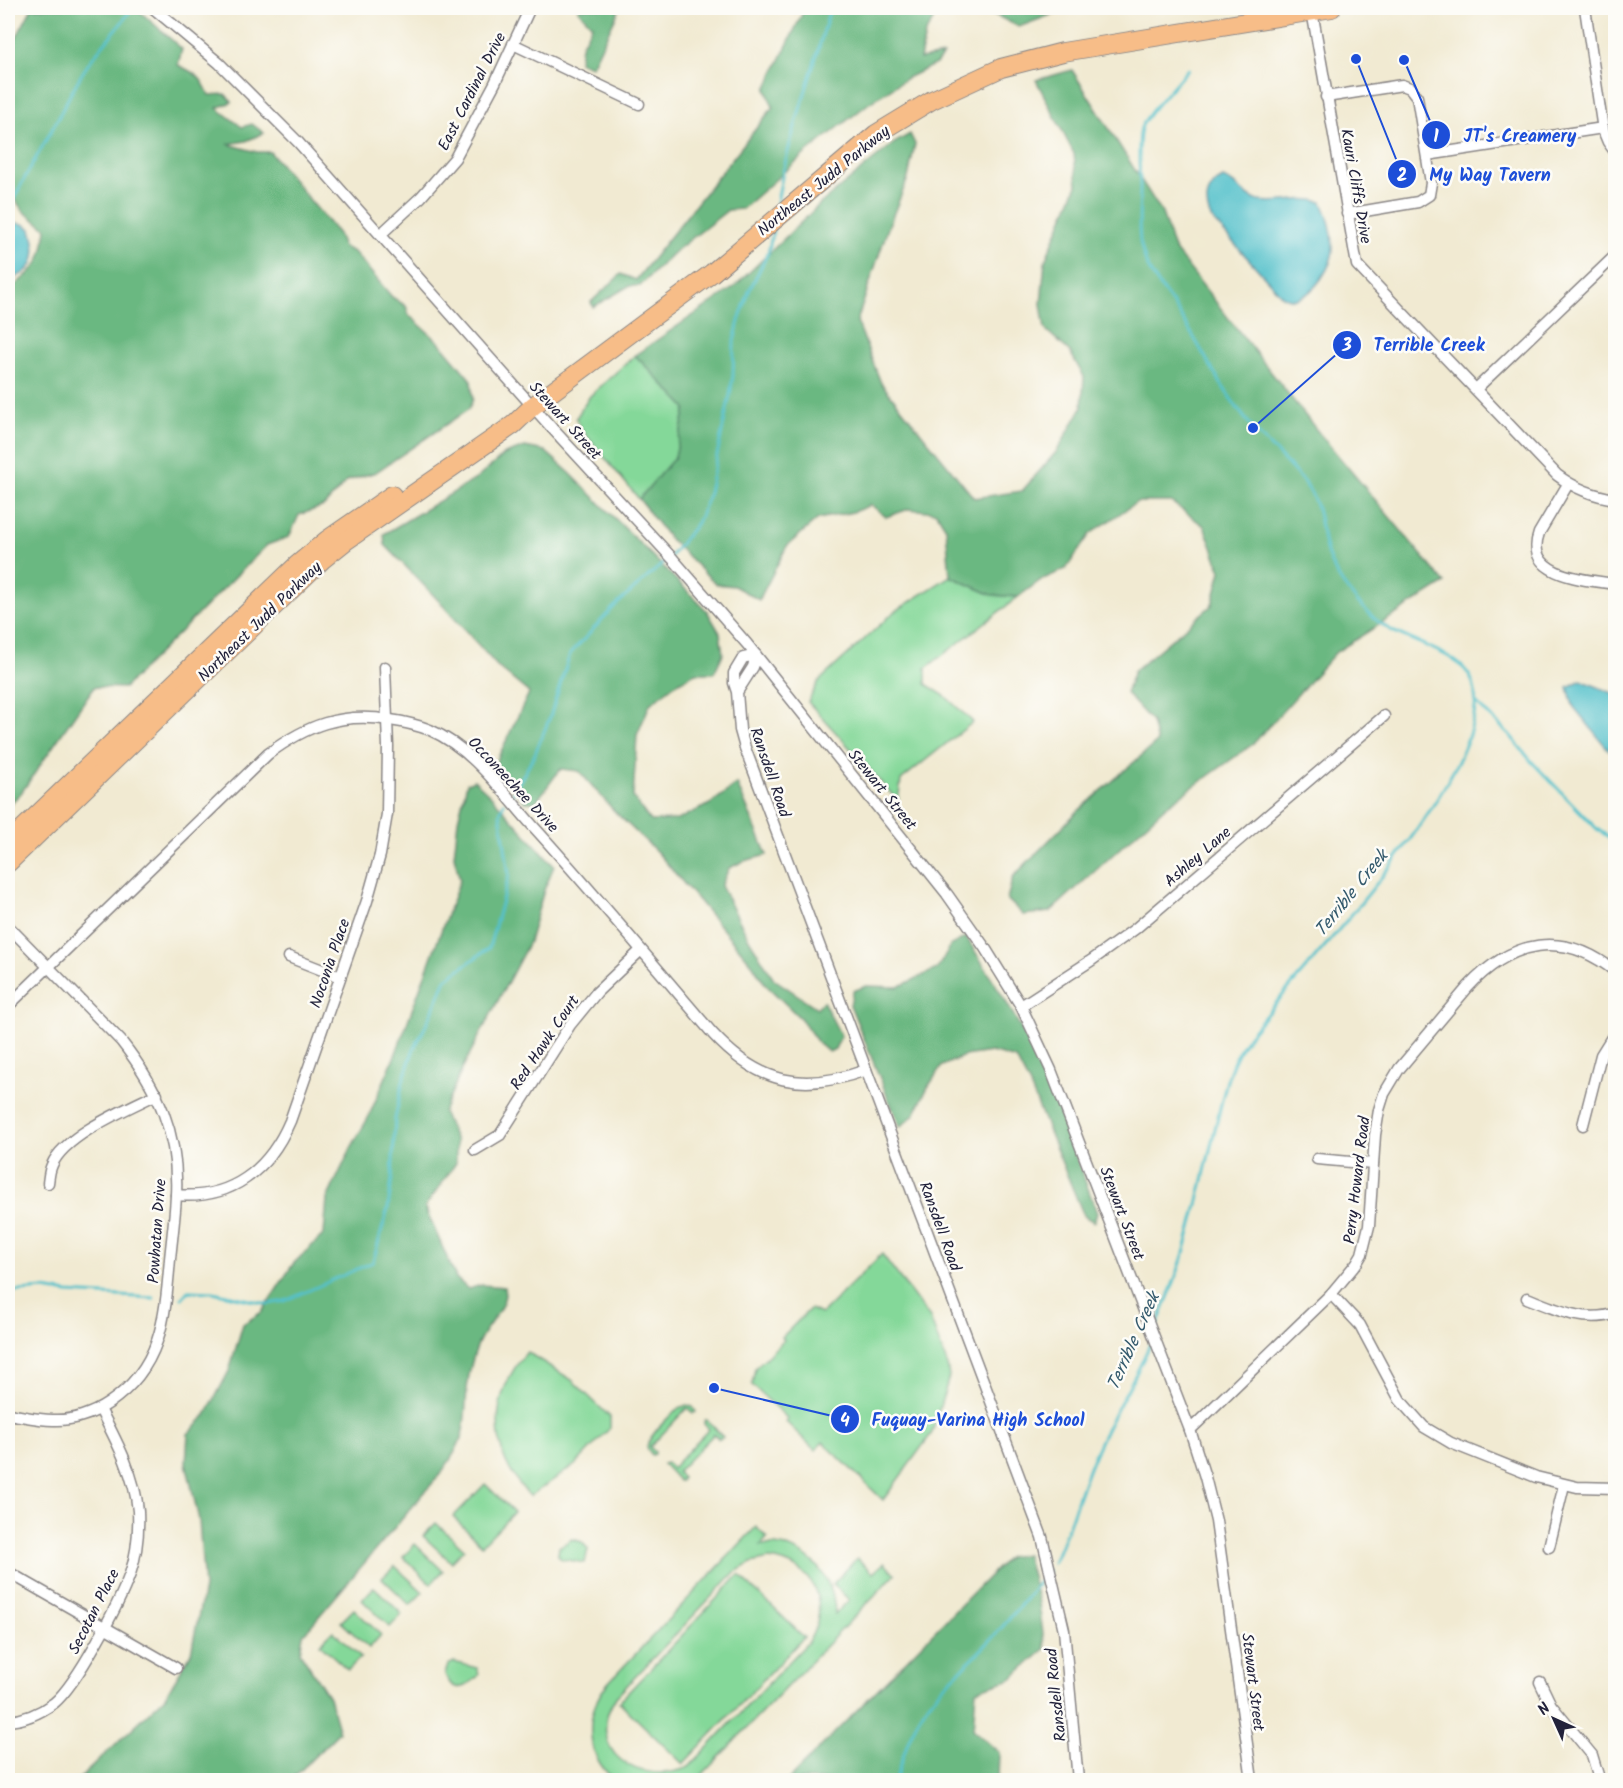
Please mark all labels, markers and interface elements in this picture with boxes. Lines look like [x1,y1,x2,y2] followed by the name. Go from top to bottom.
[432,28,513,155] street label: East Cardinal Drive
[1421,117,1588,153] callout: JT's Creamery
[752,119,896,243] street label: Northeast Judd Parkway
[1433,123,1439,152] text: 1
[1464,123,1577,152] text: JT's Creamery
[1333,127,1378,246] street label: Kauri Cliffs Drive
[1387,156,1562,192] callout: My Way Tavern
[1397,162,1407,191] text: 2
[1429,162,1551,191] text: My Way Tavern
[1332,327,1497,363] callout: Terrible Creek
[1341,332,1352,361] text: 3
[1373,332,1486,361] text: Terrible Creek
[523,376,608,467] street label: Stewart Street
[192,556,328,688] street label: Northeast Judd Parkway
[743,724,797,822] street label: Ransdell Road
[461,731,564,839] street label: Occoneechee Drive
[841,744,923,837] street label: Stewart Street
[1159,821,1237,894] street label: Ashley Lane
[1308,842,1398,944] water label: Terrible Creek
[303,915,357,1012] street label: Noconia Place
[504,990,587,1095] street label: Red Hawk Court
[1337,1114,1378,1245] street label: Perry Howard Road
[1092,1163,1151,1265] street label: Stewart Street
[141,1178,174,1284] street label: Powhatan Drive
[912,1178,968,1276] street label: Ransdell Road
[1100,1286,1170,1395] water label: Terrible Creek
[830,1401,1096,1437] callout: Fuquay-Varina High School
[840,1407,850,1436] text: 4
[872,1407,1085,1436] text: Fuquay-Varina High School
[62,1565,127,1659] street label: Secotan Place
[1234,1632,1271,1733] street label: Stewart Street
[1039,1646,1074,1743] street label: Ransdell Road
[1524,1689,1584,1749] north arrow
[1532,1697,1557,1722] text: N

